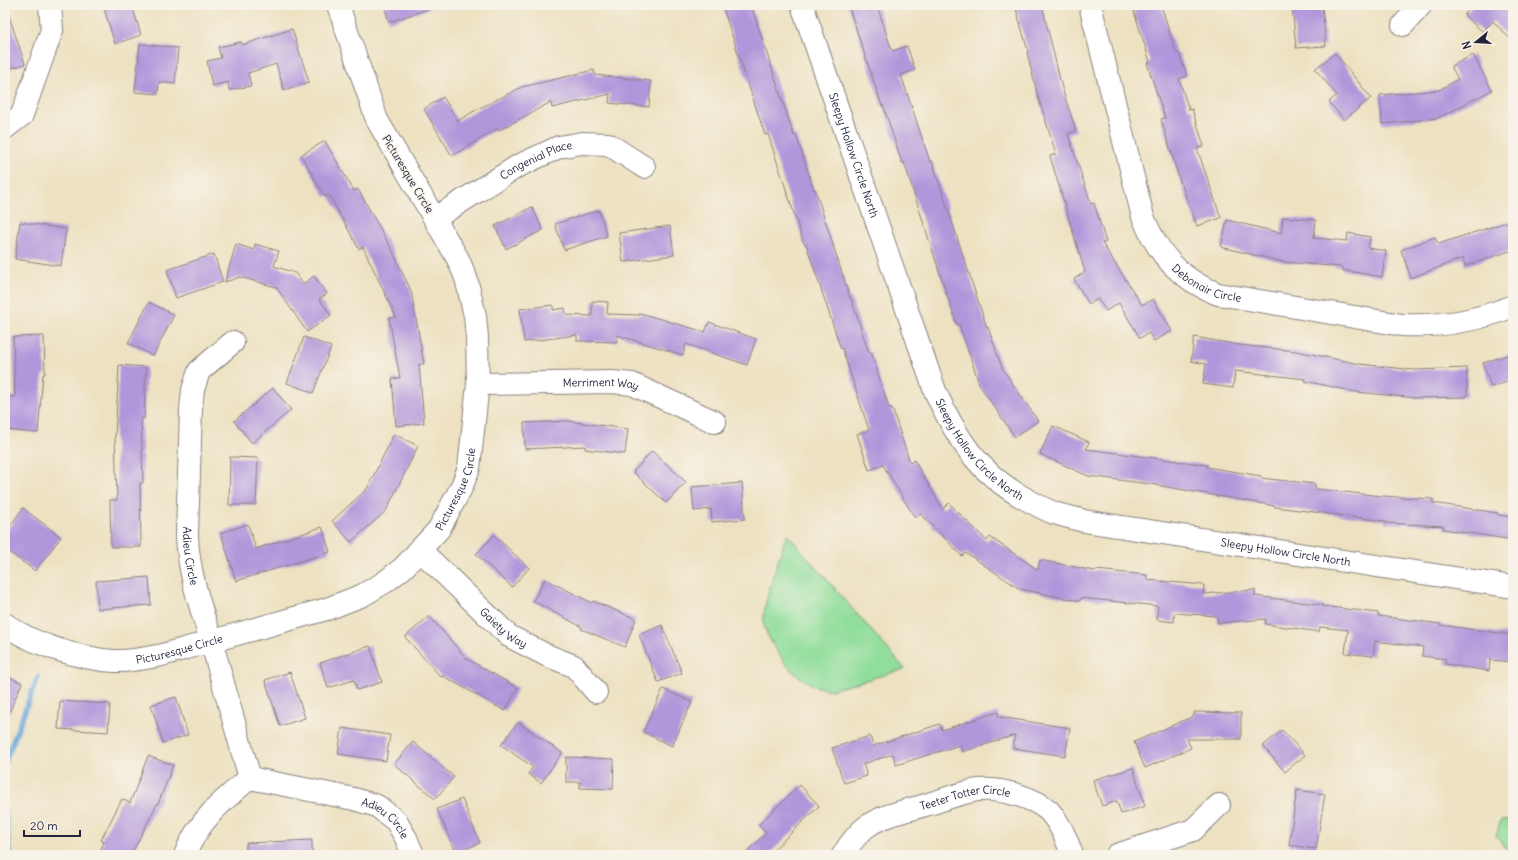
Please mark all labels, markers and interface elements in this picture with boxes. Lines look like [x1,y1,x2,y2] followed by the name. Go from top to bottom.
[1456,22,1496,62] north arrow
[1459,39,1474,51] text: N
[826,91,882,220] street label: Sleepy Hollow Circle North
[379,132,437,216] street label: Picturesque Circle
[497,138,573,183] street label: Congenial Place
[1169,261,1243,305] street label: Debonair Circle
[563,375,641,393] street label: Merriment Way
[933,396,1026,503] street label: Sleepy Hollow Circle North
[432,447,478,533] street label: Picturesque Circle
[180,526,201,587] street label: Adieu Circle
[1220,535,1352,569] street label: Sleepy Hollow Circle North
[477,605,530,651] street label: Gaiety Way
[135,631,224,667] street label: Picturesque Circle
[918,783,1012,813] street label: Teeter Totter Circle
[360,795,412,841] street label: Adieu Circle
[24,812,80,838] scale bar
[30,818,58,833] text: 20 m

